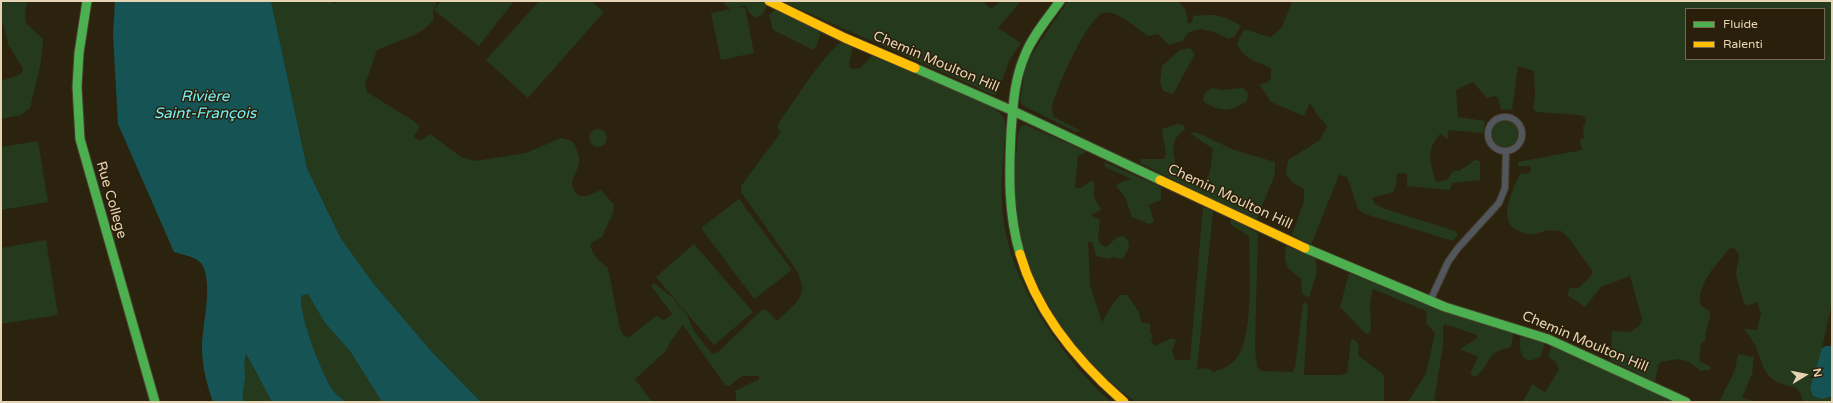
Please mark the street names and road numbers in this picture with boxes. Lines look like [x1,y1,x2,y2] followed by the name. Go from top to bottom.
[870,28,1002,96] street label: Chemin Moulton Hill
[92,159,130,241] street label: Rue College
[1165,161,1295,233] street label: Chemin Moulton Hill
[1519,308,1651,376] street label: Chemin Moulton Hill

